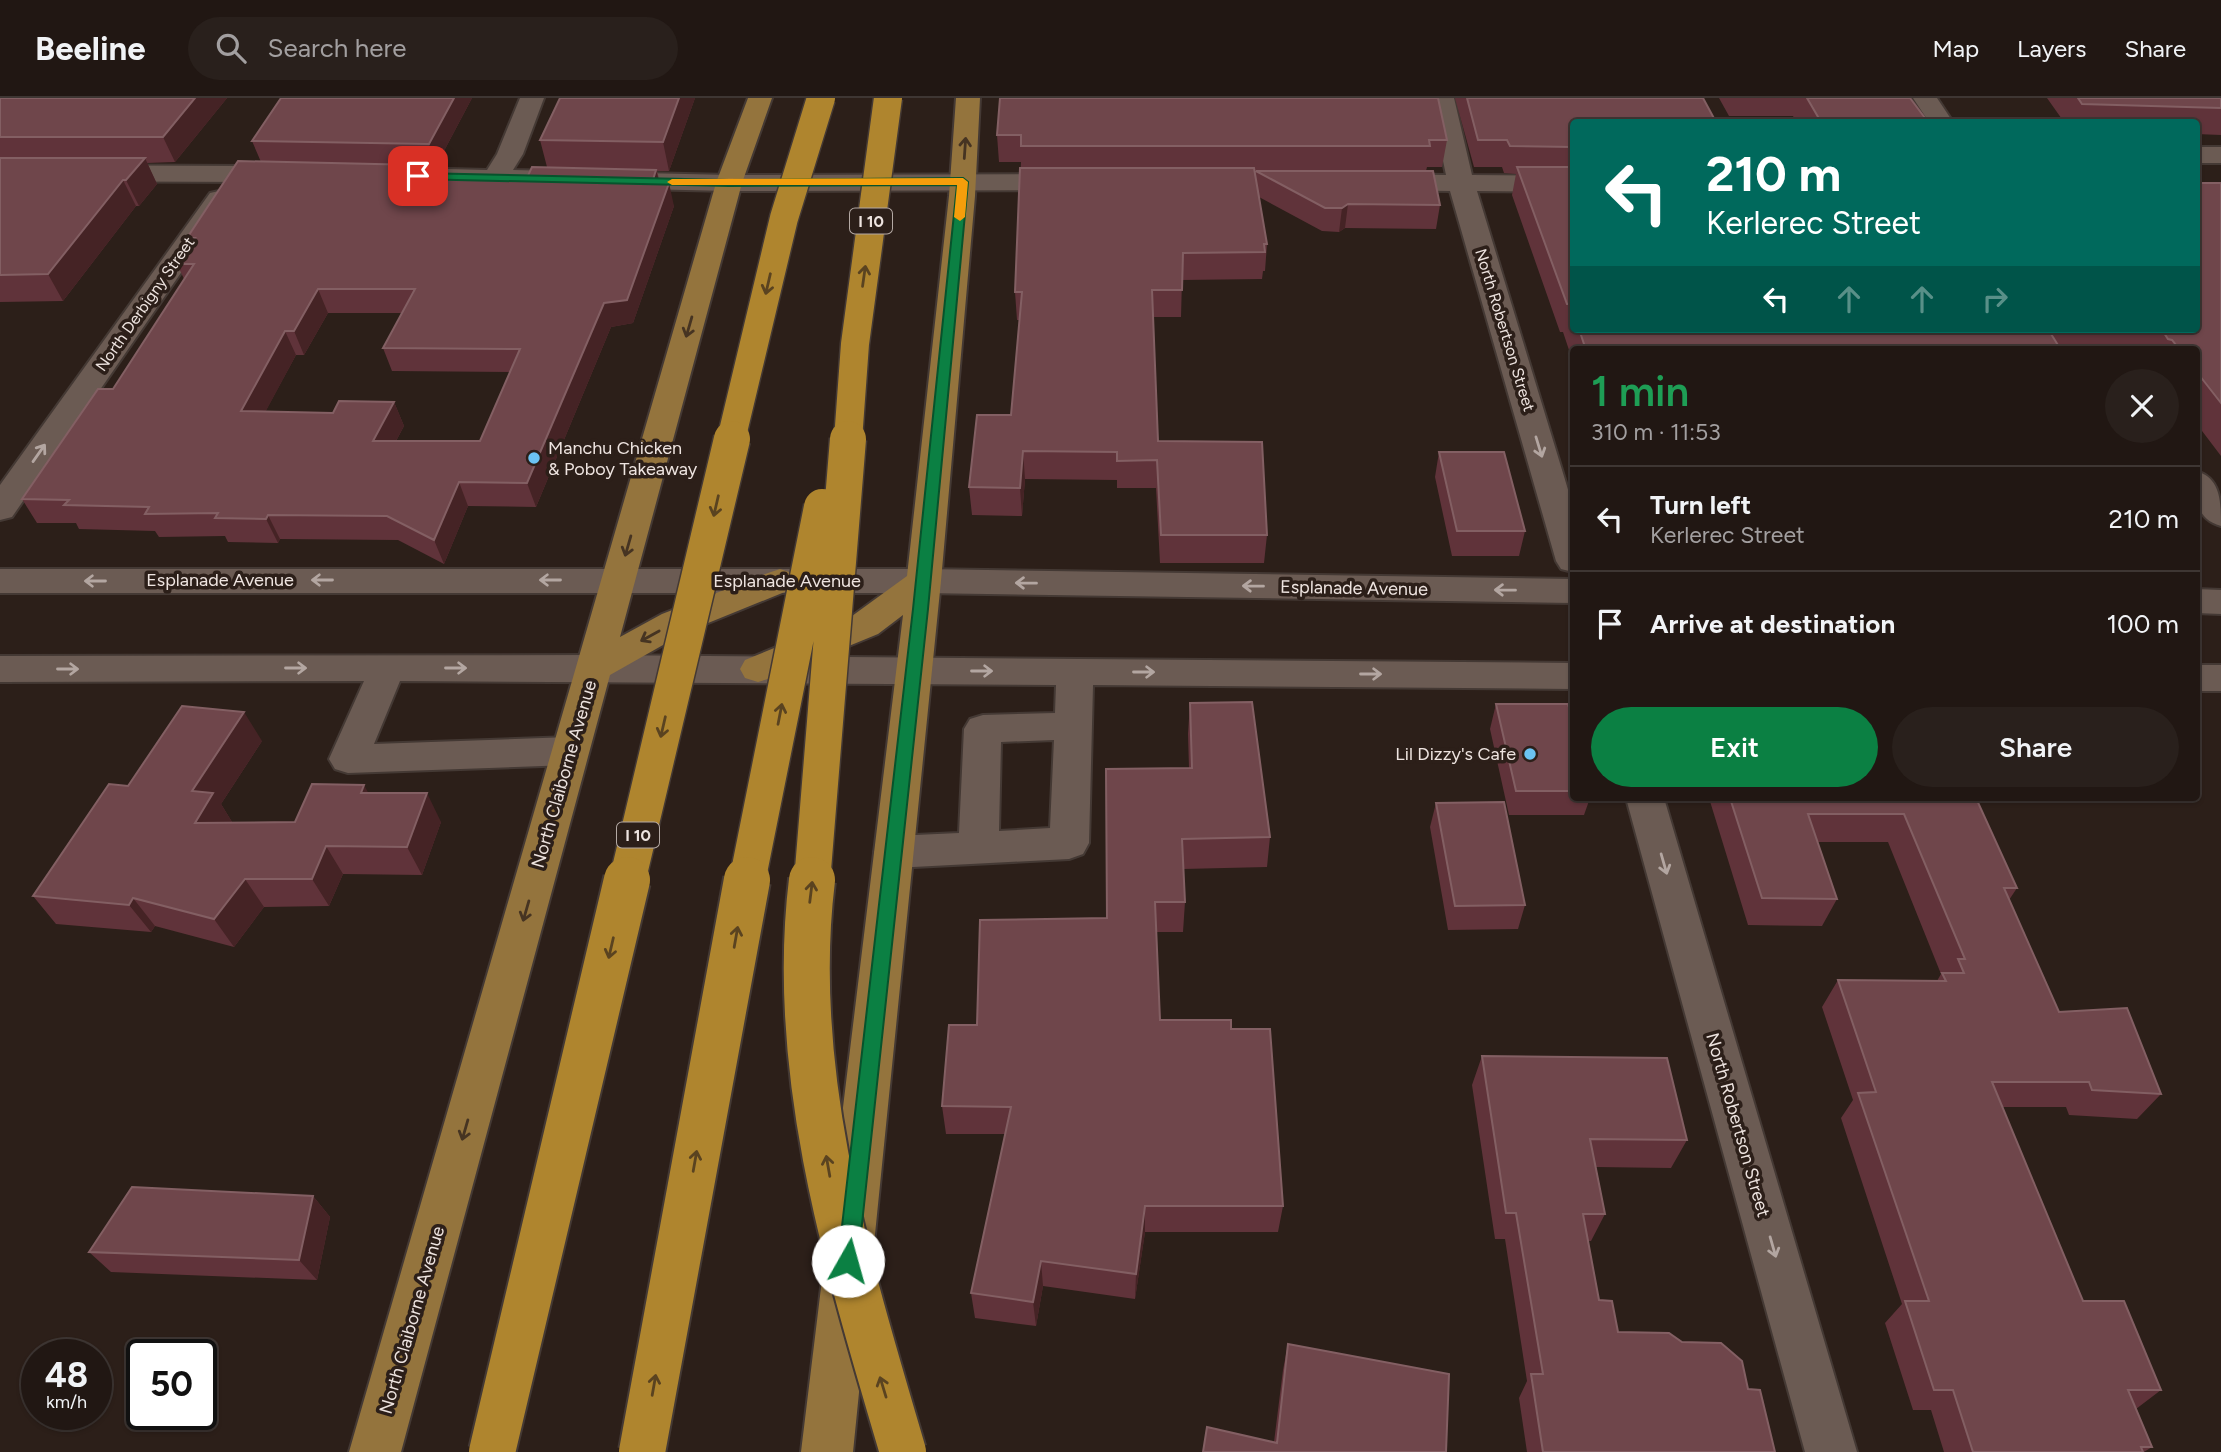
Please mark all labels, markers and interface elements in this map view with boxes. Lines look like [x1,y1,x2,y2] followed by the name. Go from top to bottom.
[188,17,678,80] search box
[35,29,146,68] text: Beeline
[212,29,250,67] icon: search
[268,32,406,64] text: Search here
[1932,34,1979,63] text: Map
[2017,34,2086,63] text: Layers
[2124,34,2186,63] text: Share
[959,137,972,160] one-way arrow
[1706,144,1841,203] text: 210 m
[388,146,448,206] pin
[1591,147,1682,238] icon: left
[399,157,437,195] icon: arrive
[1706,204,1921,242] text: Kerlerec Street
[850,209,892,234] road number: I 10
[91,233,199,375] street label: North Derbigny Street
[1471,246,1539,414] street label: North Robertson Street
[858,265,871,288] one-way arrow
[761,272,774,295] one-way arrow
[1757,280,1795,318] icon: left
[1830,280,1868,318] icon: ahead
[1903,280,1941,318] icon: ahead
[1976,280,2014,318] icon: right
[682,315,695,337] one-way arrow
[1591,366,1689,417] text: 1 min
[2105,369,2179,443] button: close
[1591,418,1721,446] text: 310 m · 11:53
[1534,435,1547,457] one-way arrow
[548,437,698,480] place label: Manchu Chicken & Poboy Takeaway
[32,444,46,463] one-way arrow
[526,450,542,466] marker: Manchu Chicken & Poboy Takeaway
[1650,489,1751,521] text: Turn left
[709,494,722,517] one-way arrow
[1591,500,1629,538] icon: left
[2109,503,2179,535] text: 210 m
[1650,521,1805,549] text: Kerlerec Street
[621,534,634,557] one-way arrow
[146,569,294,591] street label: Esplanade Avenue
[713,570,861,592] street label: Esplanade Avenue
[311,573,334,587] one-way arrow
[539,573,562,587] one-way arrow
[84,574,107,588] one-way arrow
[1014,576,1037,590] one-way arrow
[1280,576,1428,600] street label: Esplanade Avenue
[1242,580,1265,593] one-way arrow
[1494,583,1517,597] one-way arrow
[1591,605,1629,643] icon: arrive
[1650,608,1895,640] text: Arrive at destination
[2106,608,2179,640] text: 100 m
[640,630,661,643] one-way arrow
[284,661,307,675] one-way arrow
[444,661,467,675] one-way arrow
[56,662,79,676] one-way arrow
[971,664,994,678] one-way arrow
[1132,665,1155,679] one-way arrow
[1359,667,1382,681] one-way arrow
[527,677,601,870] street label: North Claiborne Avenue
[774,703,787,726] one-way arrow
[1591,707,1878,787] button: Exit
[1892,707,2179,787] button: Share
[656,715,670,738] one-way arrow
[1395,743,1516,765] place label: Lil Dizzy's Cafe
[1522,746,1538,762] marker: Lil Dizzy's Cafe
[617,822,659,848] road number: I 10
[1658,852,1671,874] one-way arrow
[804,881,817,903] one-way arrow
[518,900,531,922] one-way arrow
[730,926,744,949] one-way arrow
[604,936,617,959] one-way arrow
[1701,1030,1775,1220] street label: North Robertson Street
[457,1119,470,1141] one-way arrow
[689,1150,703,1173] one-way arrow
[821,1155,835,1178] one-way arrow
[375,1223,449,1416] street label: North Claiborne Avenue
[811,1224,885,1298] position arrow
[1767,1236,1780,1258] one-way arrow
[126,1339,217,1430] speed limit sign: 50
[45,1354,88,1396] text: 48
[648,1374,662,1397] one-way arrow
[876,1376,889,1398] one-way arrow
[46,1391,87,1413] text: km/h

